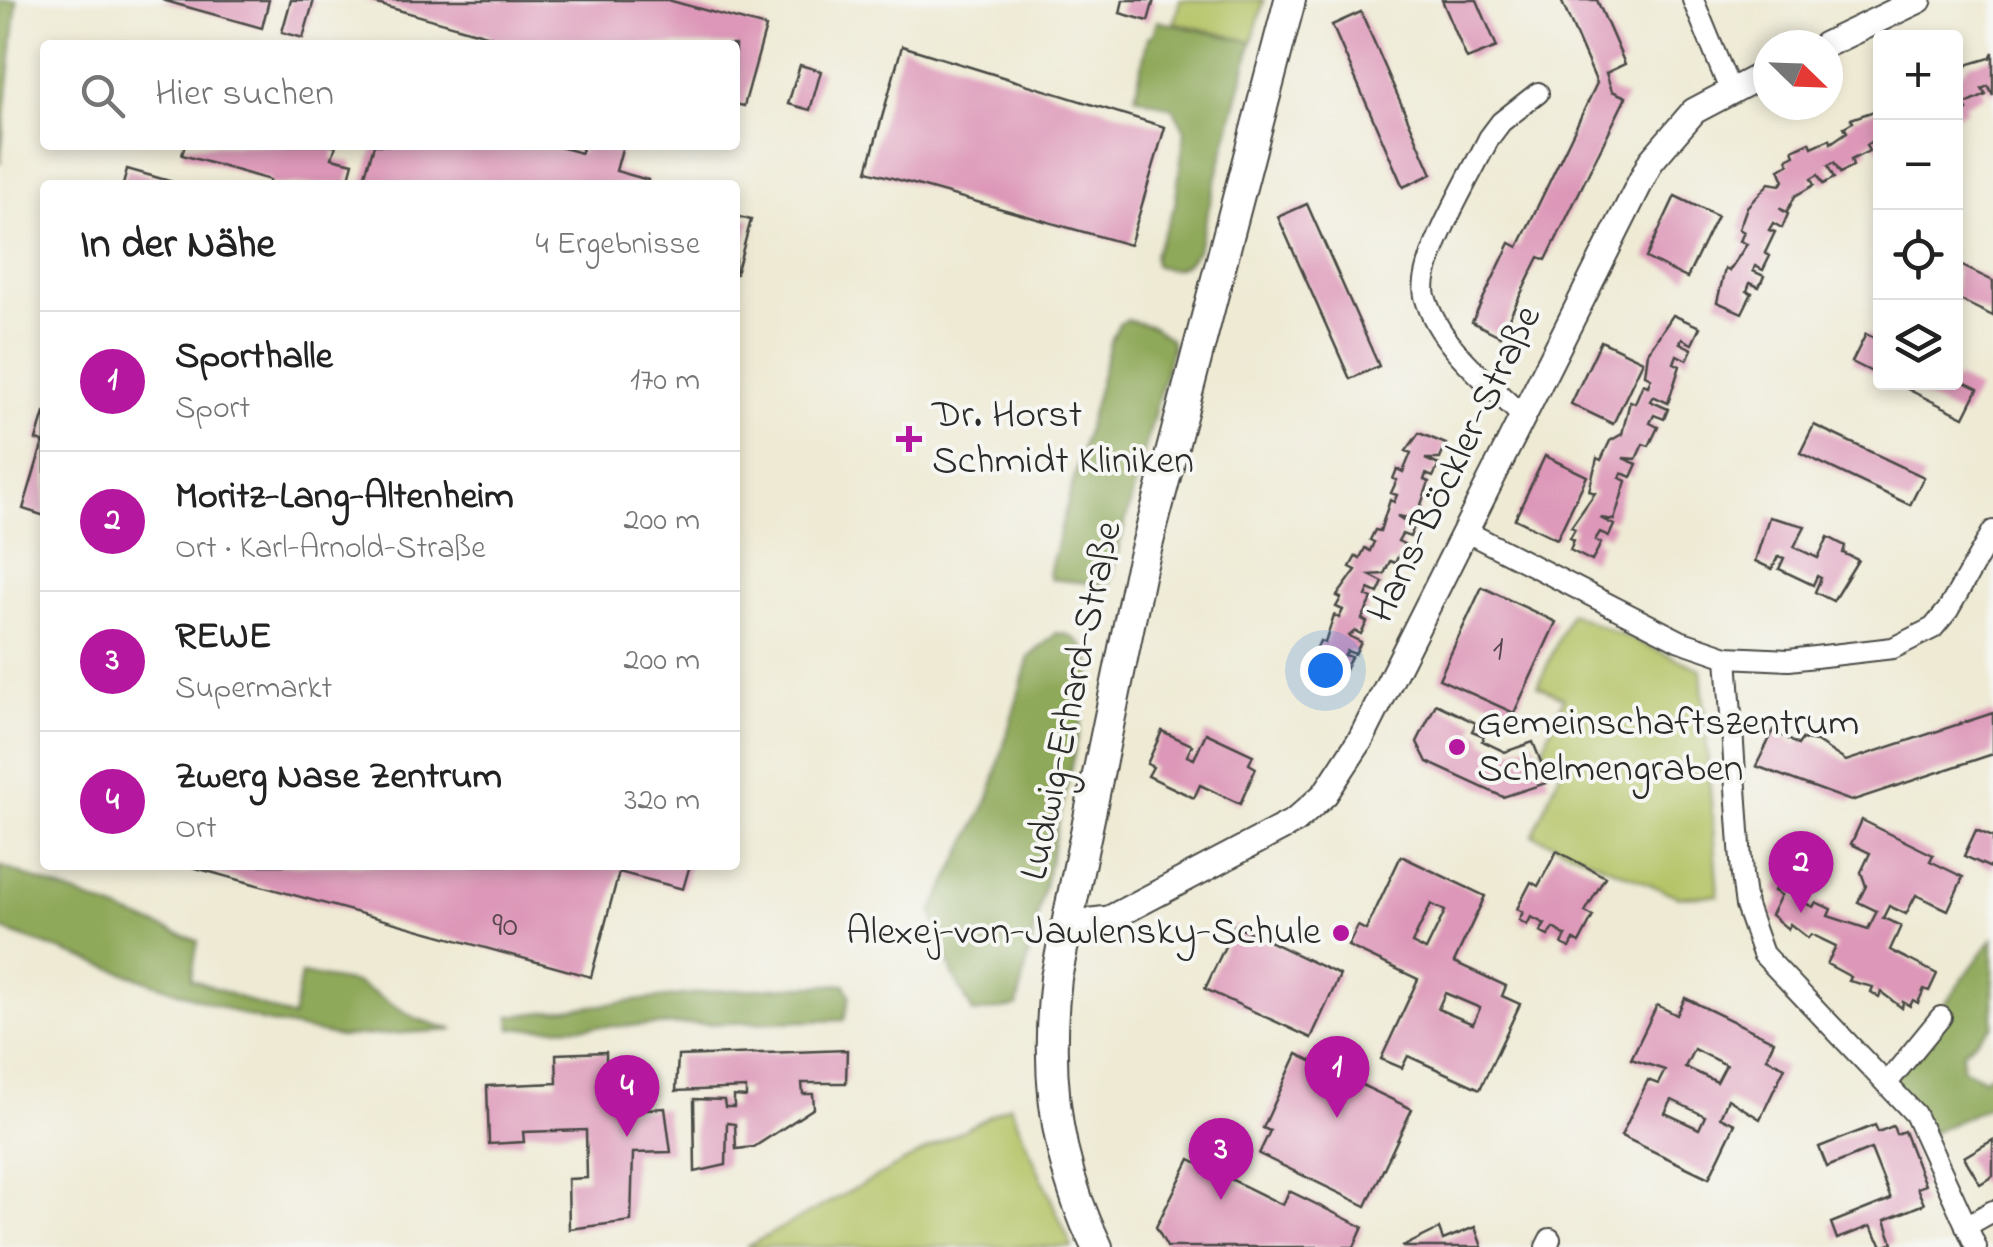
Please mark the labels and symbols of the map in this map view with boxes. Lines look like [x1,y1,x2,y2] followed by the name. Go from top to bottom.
[1753,30,1843,120] north arrow
[1353,296,1559,634] street label: Hans-Böckler-Straße
[931,387,1194,492] place label: Dr. Horst Schmidt Kliniken
[896,426,922,452] marker: Dr. Horst Schmidt Kliniken
[1006,516,1140,886] street label: Ludwig-Erhard-Straße
[1492,625,1504,676] house number: 1
[1300,645,1351,696] your location
[1477,695,1859,800] place label: Gemeinschaftszentrum Schelmengraben
[1446,736,1468,758] marker: Gemeinschaftszentrum Schelmengraben
[1768,830,1834,913] pin: 2
[492,901,518,952] house number: 90
[846,904,1321,963] place label: Alexej-von-Jawlensky-Schule
[1330,922,1352,944] marker: Alexej-von-Jawlensky-Schule
[1304,1036,1370,1118] pin: 1
[594,1054,660,1137] pin: 4
[1188,1118,1254,1200] pin: 3

